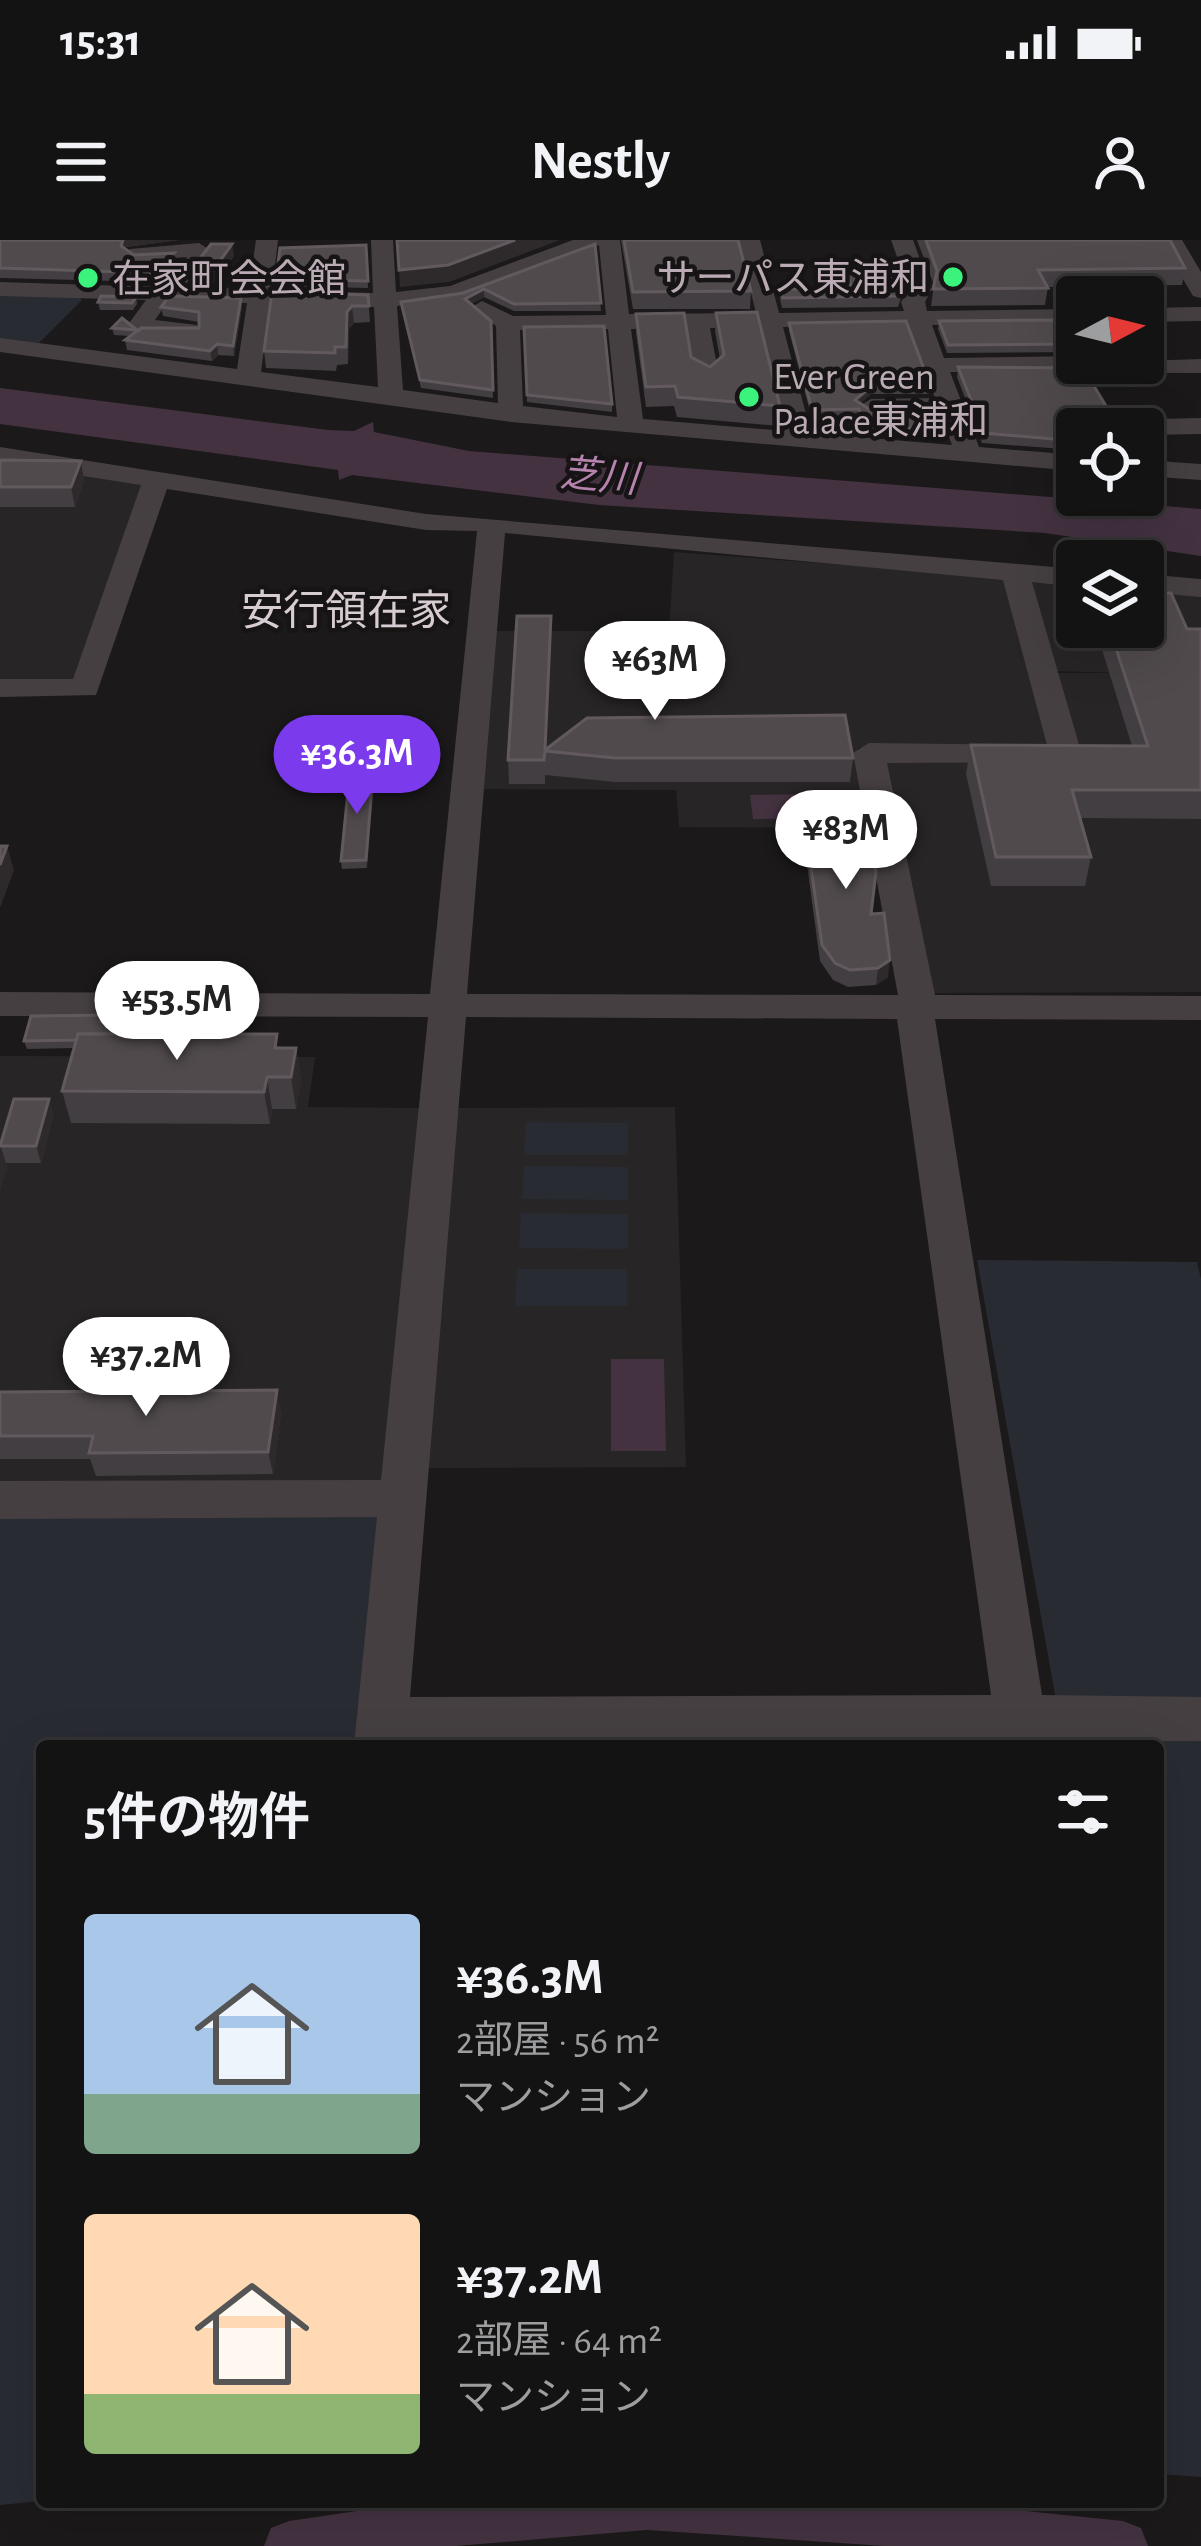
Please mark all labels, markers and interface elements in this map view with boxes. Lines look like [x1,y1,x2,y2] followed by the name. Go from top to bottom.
[60,19,142,64] text: 15:31
[48,129,114,195] icon: menu
[1087,129,1153,195] icon: person
[531,135,670,189] text: Nestly
[656,257,929,299] place label: サーパス東浦和
[112,259,346,300] place label: 在家町会会館
[940,264,966,290] marker: サーパス東浦和
[75,265,101,291] marker: 在家町会会館
[1056,276,1164,384] north arrow
[1056,276,1164,648] map controls
[773,358,988,442] place label: Ever Green Palace東浦和
[736,384,762,410] marker: Ever Green Palace東浦和
[1056,408,1164,516] button: locate
[558,453,643,501] water label: 芝川
[1056,540,1164,648] button: layers
[241,589,451,633] district label: 安行領在家
[584,621,726,723] pin: ¥63M
[611,640,699,679] text: ¥63M
[259,715,455,817] pin: ¥36.3M
[301,734,413,773] text: ¥36.3M
[775,790,917,892] pin: ¥83M
[802,809,890,848] text: ¥83M
[79,961,275,1063] pin: ¥53.5M
[121,980,233,1019] text: ¥53.5M
[48,1317,244,1419] pin: ¥37.2M
[90,1336,202,1375] text: ¥37.2M
[1050,1779,1116,1845] icon: filters
[84,1793,310,1844] text: 5件の物件
[456,1952,604,2003] text: ¥36.3M
[180,1962,324,2106] icon: home
[456,2022,659,2061] text: 2部屋 · 56 m²
[456,2079,651,2118] text: マンション
[456,2252,603,2303] text: ¥37.2M
[180,2262,324,2406] icon: home
[456,2322,662,2361] text: 2部屋 · 64 m²
[456,2379,651,2418] text: マンション

